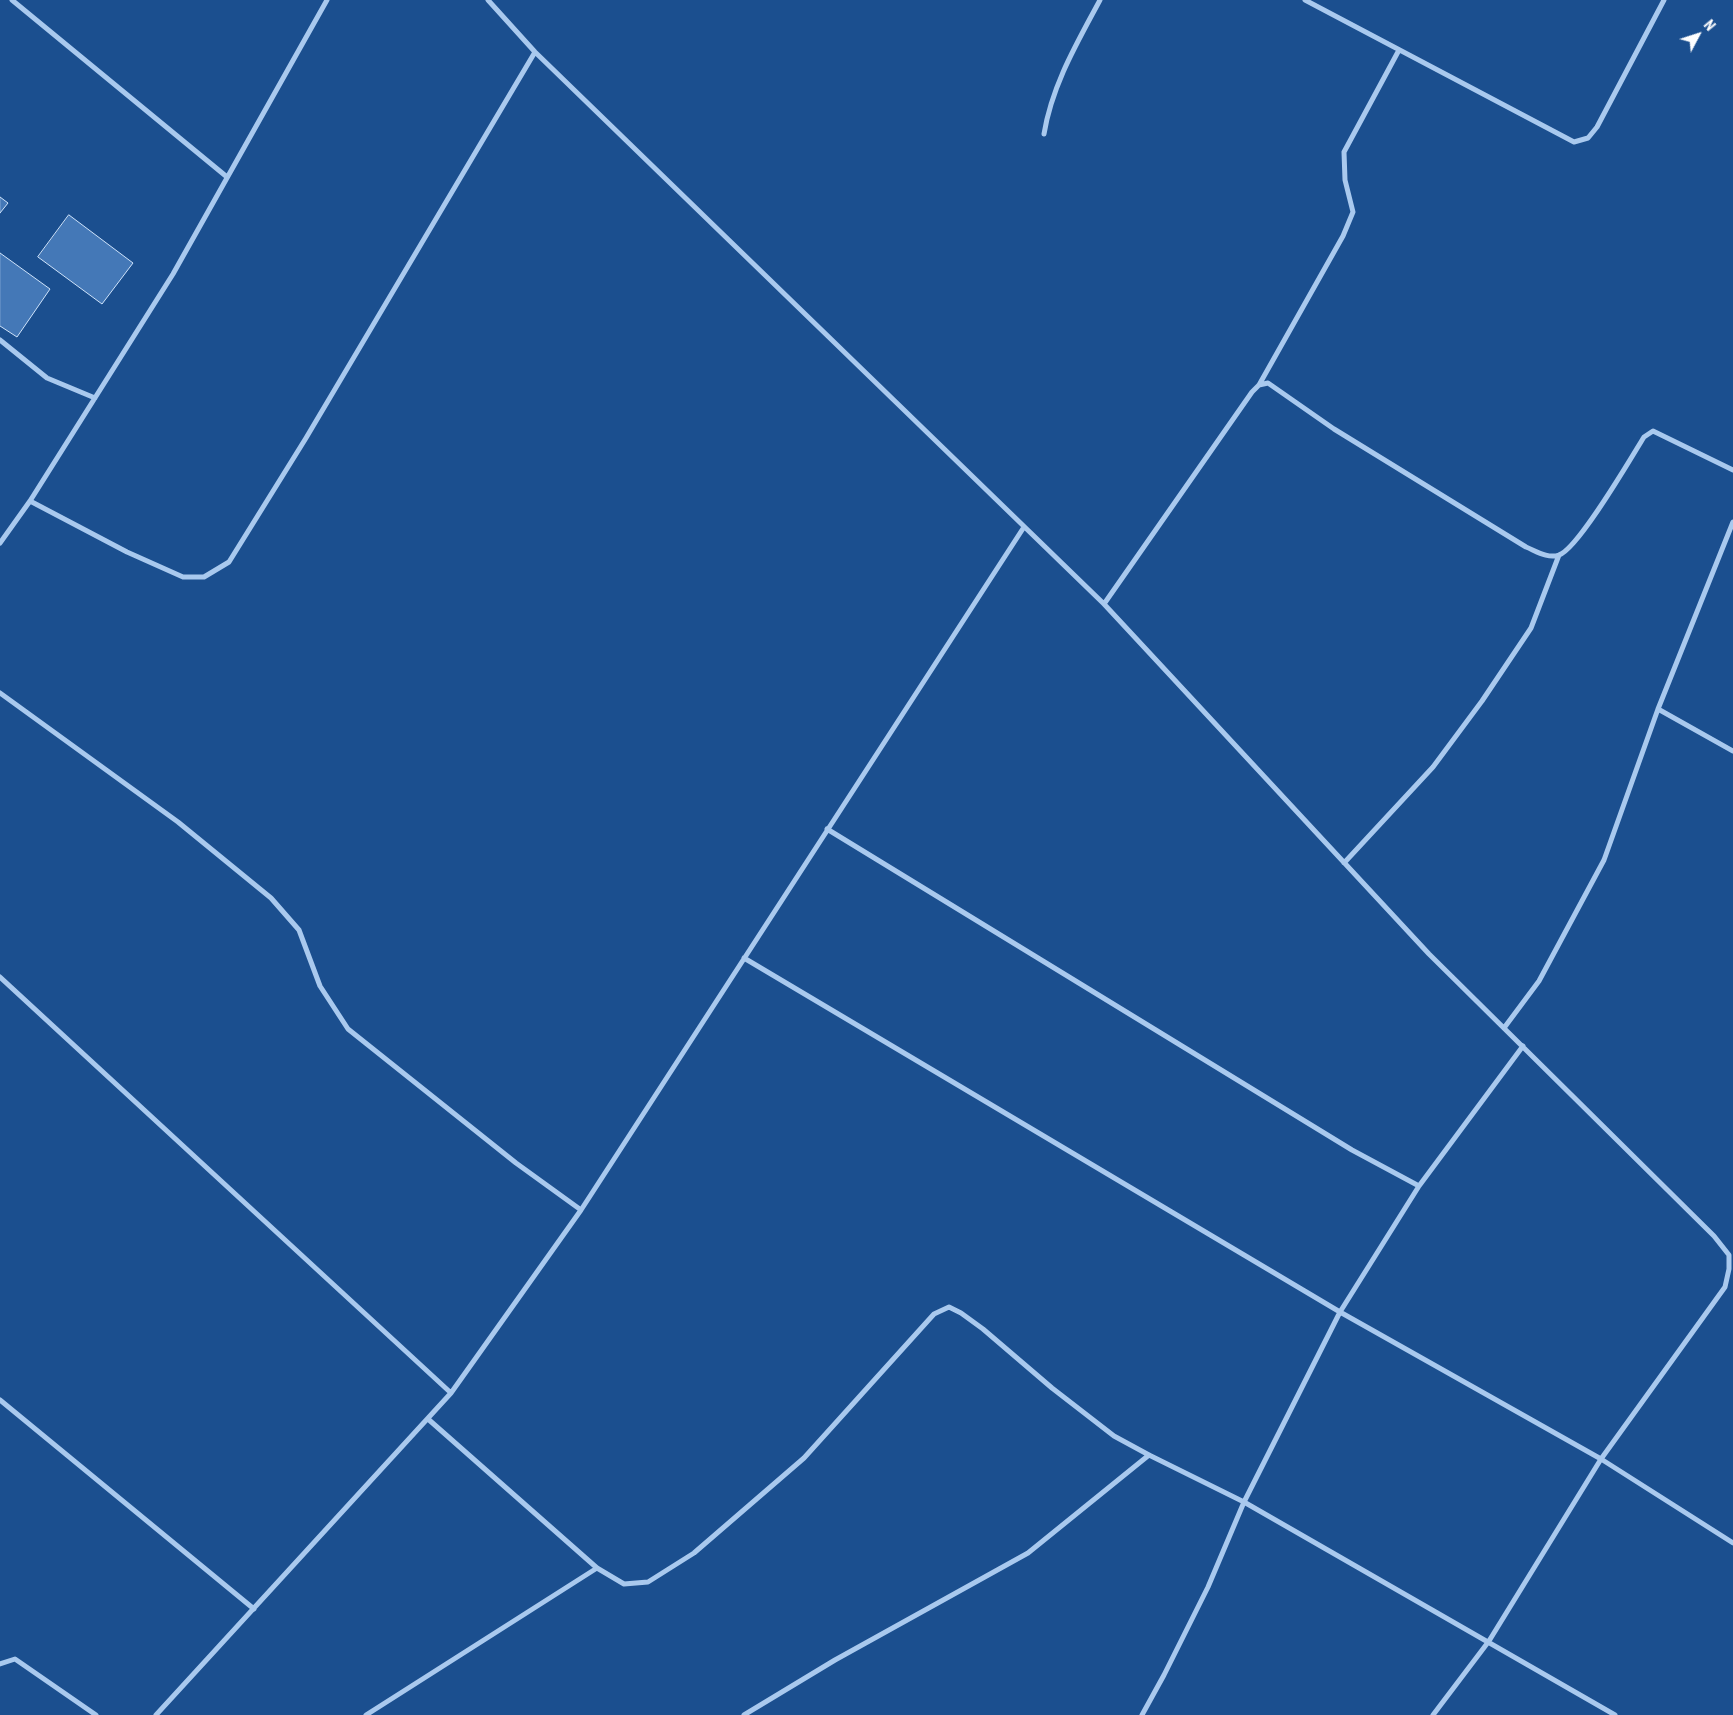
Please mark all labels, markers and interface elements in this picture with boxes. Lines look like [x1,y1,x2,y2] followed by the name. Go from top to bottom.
[1673,10,1723,60] north arrow
[1701,17,1718,34] text: N

